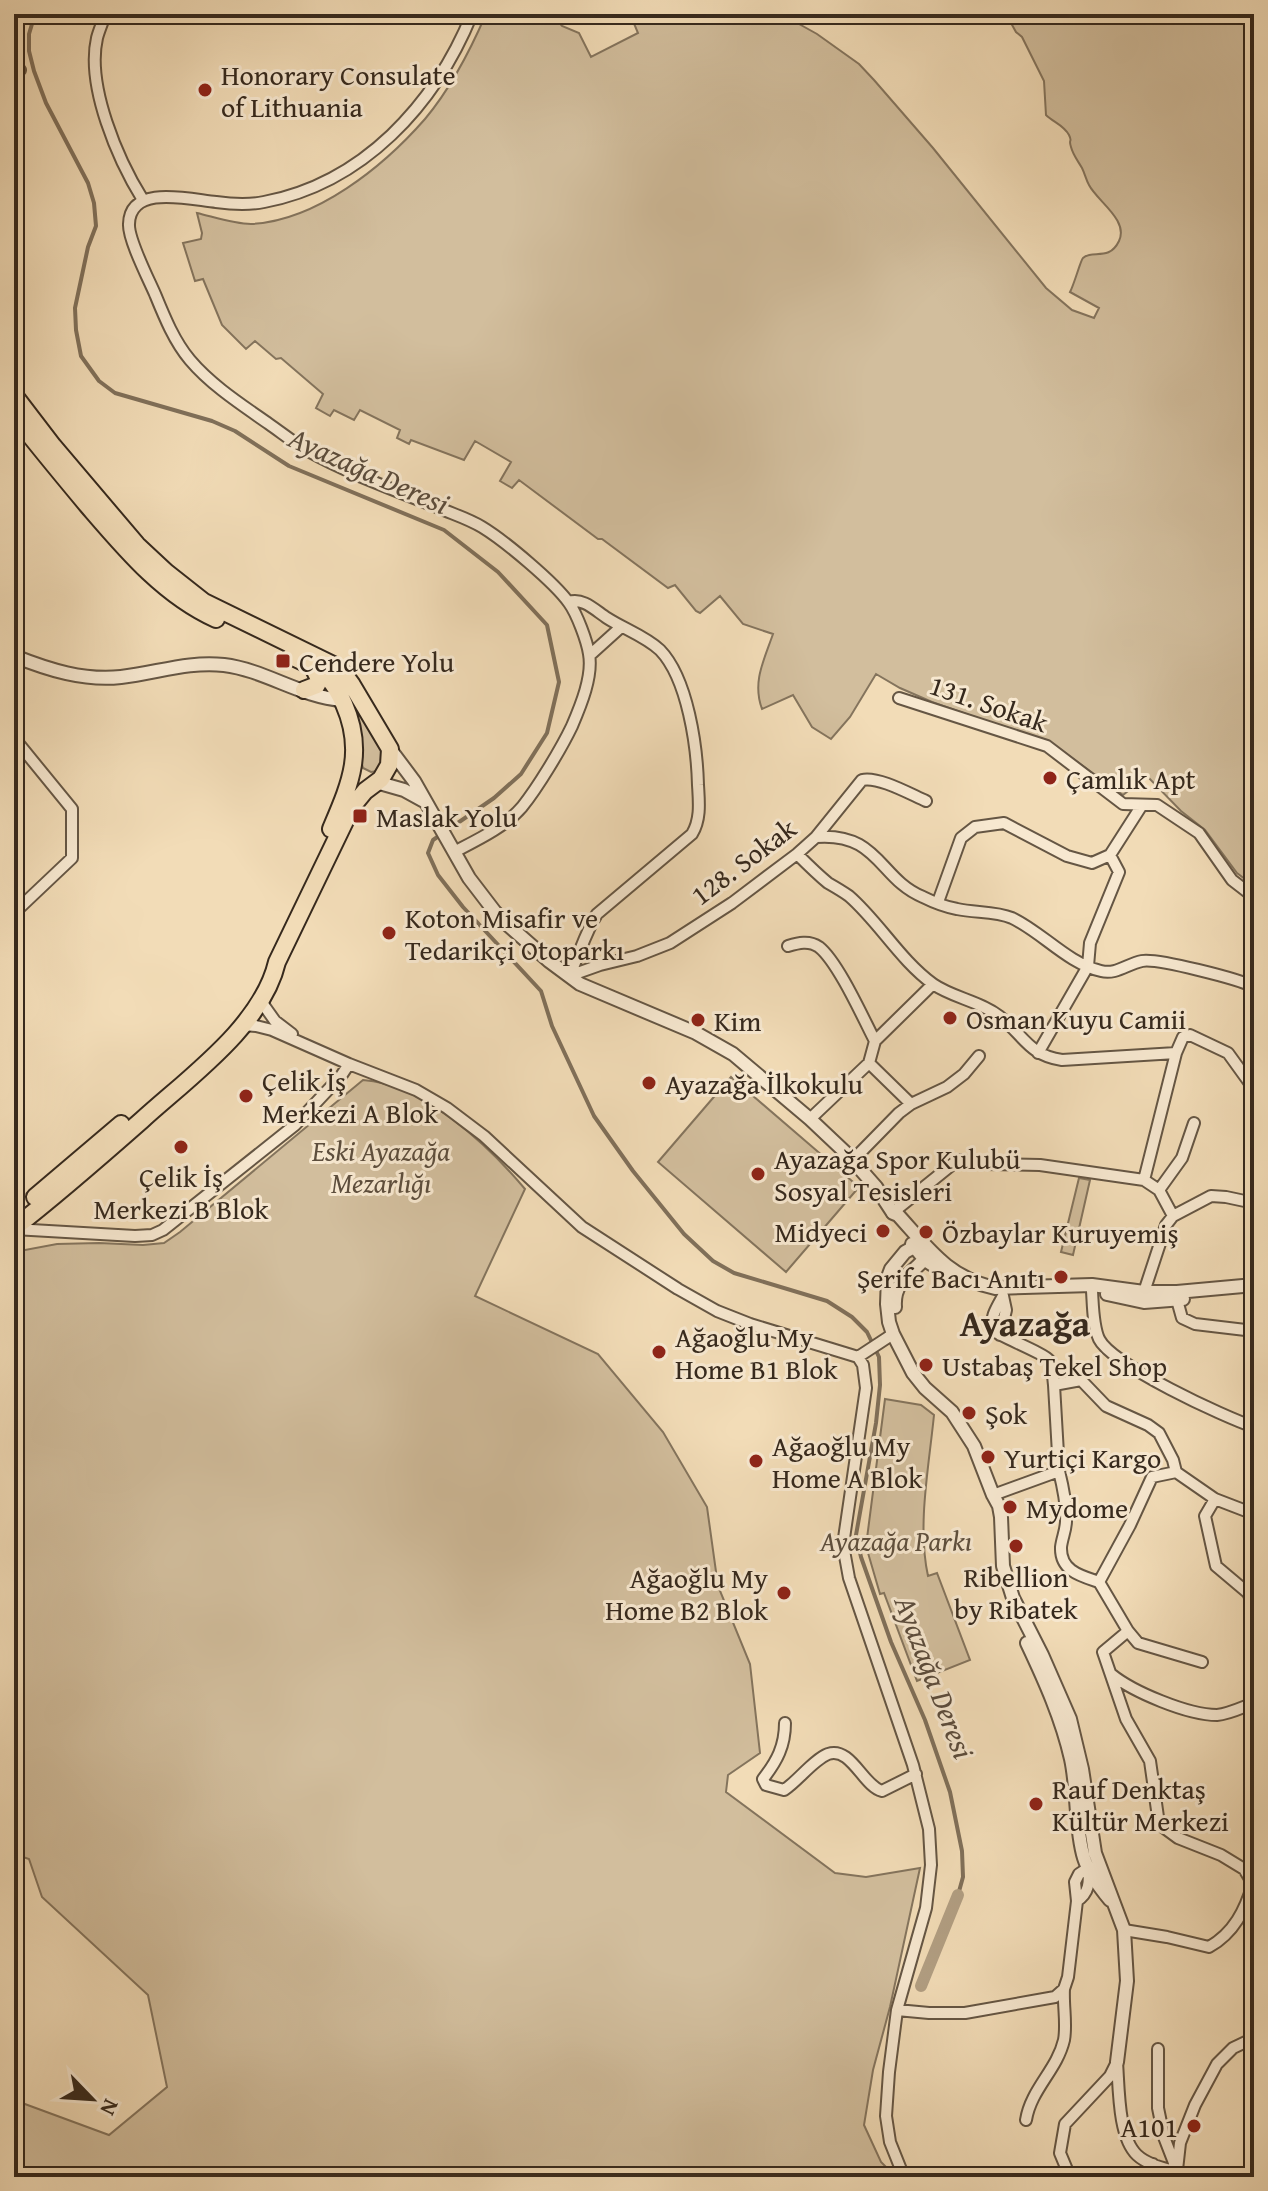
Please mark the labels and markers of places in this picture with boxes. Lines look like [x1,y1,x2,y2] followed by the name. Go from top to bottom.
[221,54,456,127] place label: Honorary Consulate of Lithuania
[196,81,214,99] marker: Honorary Consulate of Lithuania
[299,641,454,682] place label: Cendere Yolu
[274,652,292,670] marker: Cendere Yolu
[1066,758,1196,799] place label: Çamlık Apt
[1041,769,1059,787] marker: Çamlık Apt
[376,796,517,837] place label: Maslak Yolu
[351,807,369,825] marker: Maslak Yolu
[405,897,624,970] place label: Koton Misafir ve Tedarikçi Otoparkı
[380,924,398,942] marker: Koton Misafir ve Tedarikçi Otoparkı
[966,998,1186,1039] place label: Osman Kuyu Camii
[714,1000,761,1041] place label: Kim
[941,1009,959,1027] marker: Osman Kuyu Camii
[689,1011,707,1029] marker: Kim
[262,1060,439,1133] place label: Çelik İş Merkezi A Blok
[665,1063,863,1104] place label: Ayazağa İlkokulu
[640,1074,658,1092] marker: Ayazağa İlkokulu
[237,1087,255,1105] marker: Çelik İş Merkezi A Blok
[172,1138,190,1156] marker: Çelik İş Merkezi B Blok
[774,1138,1020,1211] place label: Ayazağa Spor Kulubü Sosyal Tesisleri
[94,1156,269,1229] place label: Çelik İş Merkezi B Blok
[749,1165,767,1183] marker: Ayazağa Spor Kulubü Sosyal Tesisleri
[774,1211,867,1252] place label: Midyeci
[942,1212,1179,1253] place label: Özbaylar Kuruyemiş
[874,1222,892,1240] marker: Midyeci
[917,1223,935,1241] marker: Özbaylar Kuruyemiş
[857,1257,1045,1298] place label: Şerife Bacı Anıtı
[1052,1268,1070,1286] marker: Şerife Bacı Anıtı
[675,1316,839,1389] place label: Ağaoğlu My Home B1 Blok
[650,1343,668,1361] marker: Ağaoğlu My Home B1 Blok
[942,1345,1167,1386] place label: Ustabaş Tekel Shop
[917,1356,935,1374] marker: Ustabaş Tekel Shop
[985,1393,1028,1434] place label: Şok
[960,1404,978,1422] marker: Şok
[772,1425,923,1498] place label: Ağaoğlu My Home A Blok
[1004,1437,1161,1478] place label: Yurtiçi Kargo
[979,1448,997,1466] marker: Yurtiçi Kargo
[747,1452,765,1470] marker: Ağaoğlu My Home A Blok
[1026,1487,1128,1528] place label: Mydome
[1001,1498,1019,1516] marker: Mydome
[1007,1537,1025,1555] marker: Ribellion by Ribatek
[954,1556,1079,1629] place label: Ribellion by Ribatek
[605,1557,769,1630] place label: Ağaoğlu My Home B2 Blok
[775,1584,793,1602] marker: Ağaoğlu My Home B2 Blok
[1052,1768,1229,1841] place label: Rauf Denktaş Kültür Merkezi
[1027,1795,1045,1813] marker: Rauf Denktaş Kültür Merkezi
[1121,2106,1178,2147] place label: A101
[1185,2117,1203,2135] marker: A101

